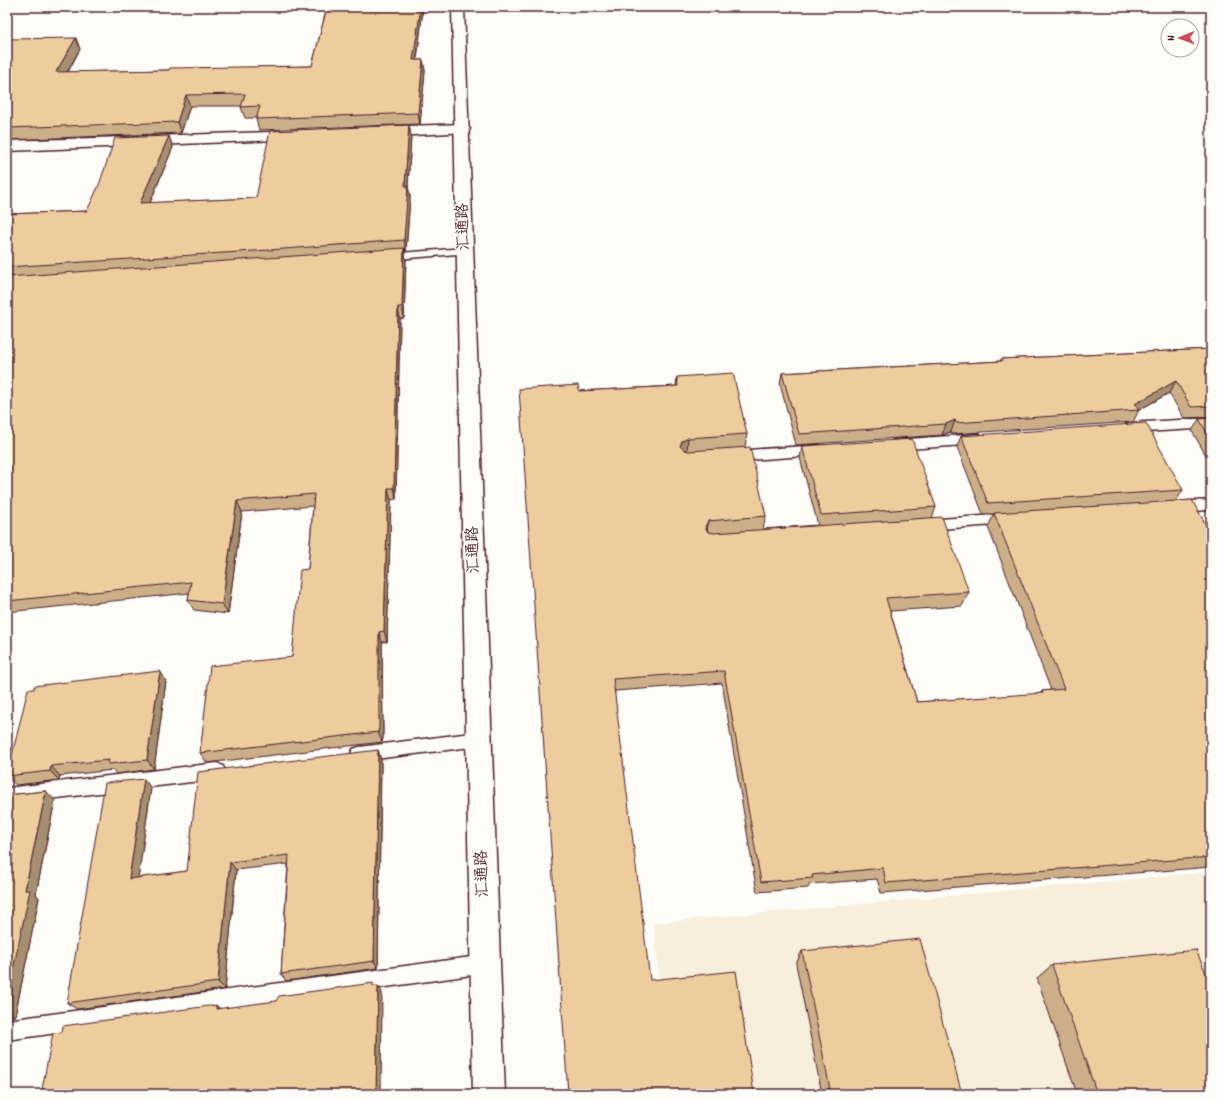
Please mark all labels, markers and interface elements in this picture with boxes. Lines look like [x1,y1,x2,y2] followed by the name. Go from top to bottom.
[1160,18,1200,58] north arrow
[1164,35,1180,41] text: N
[452,203,476,251] street label: 汇通路
[462,526,486,574] street label: 汇通路
[471,850,495,898] street label: 汇通路

